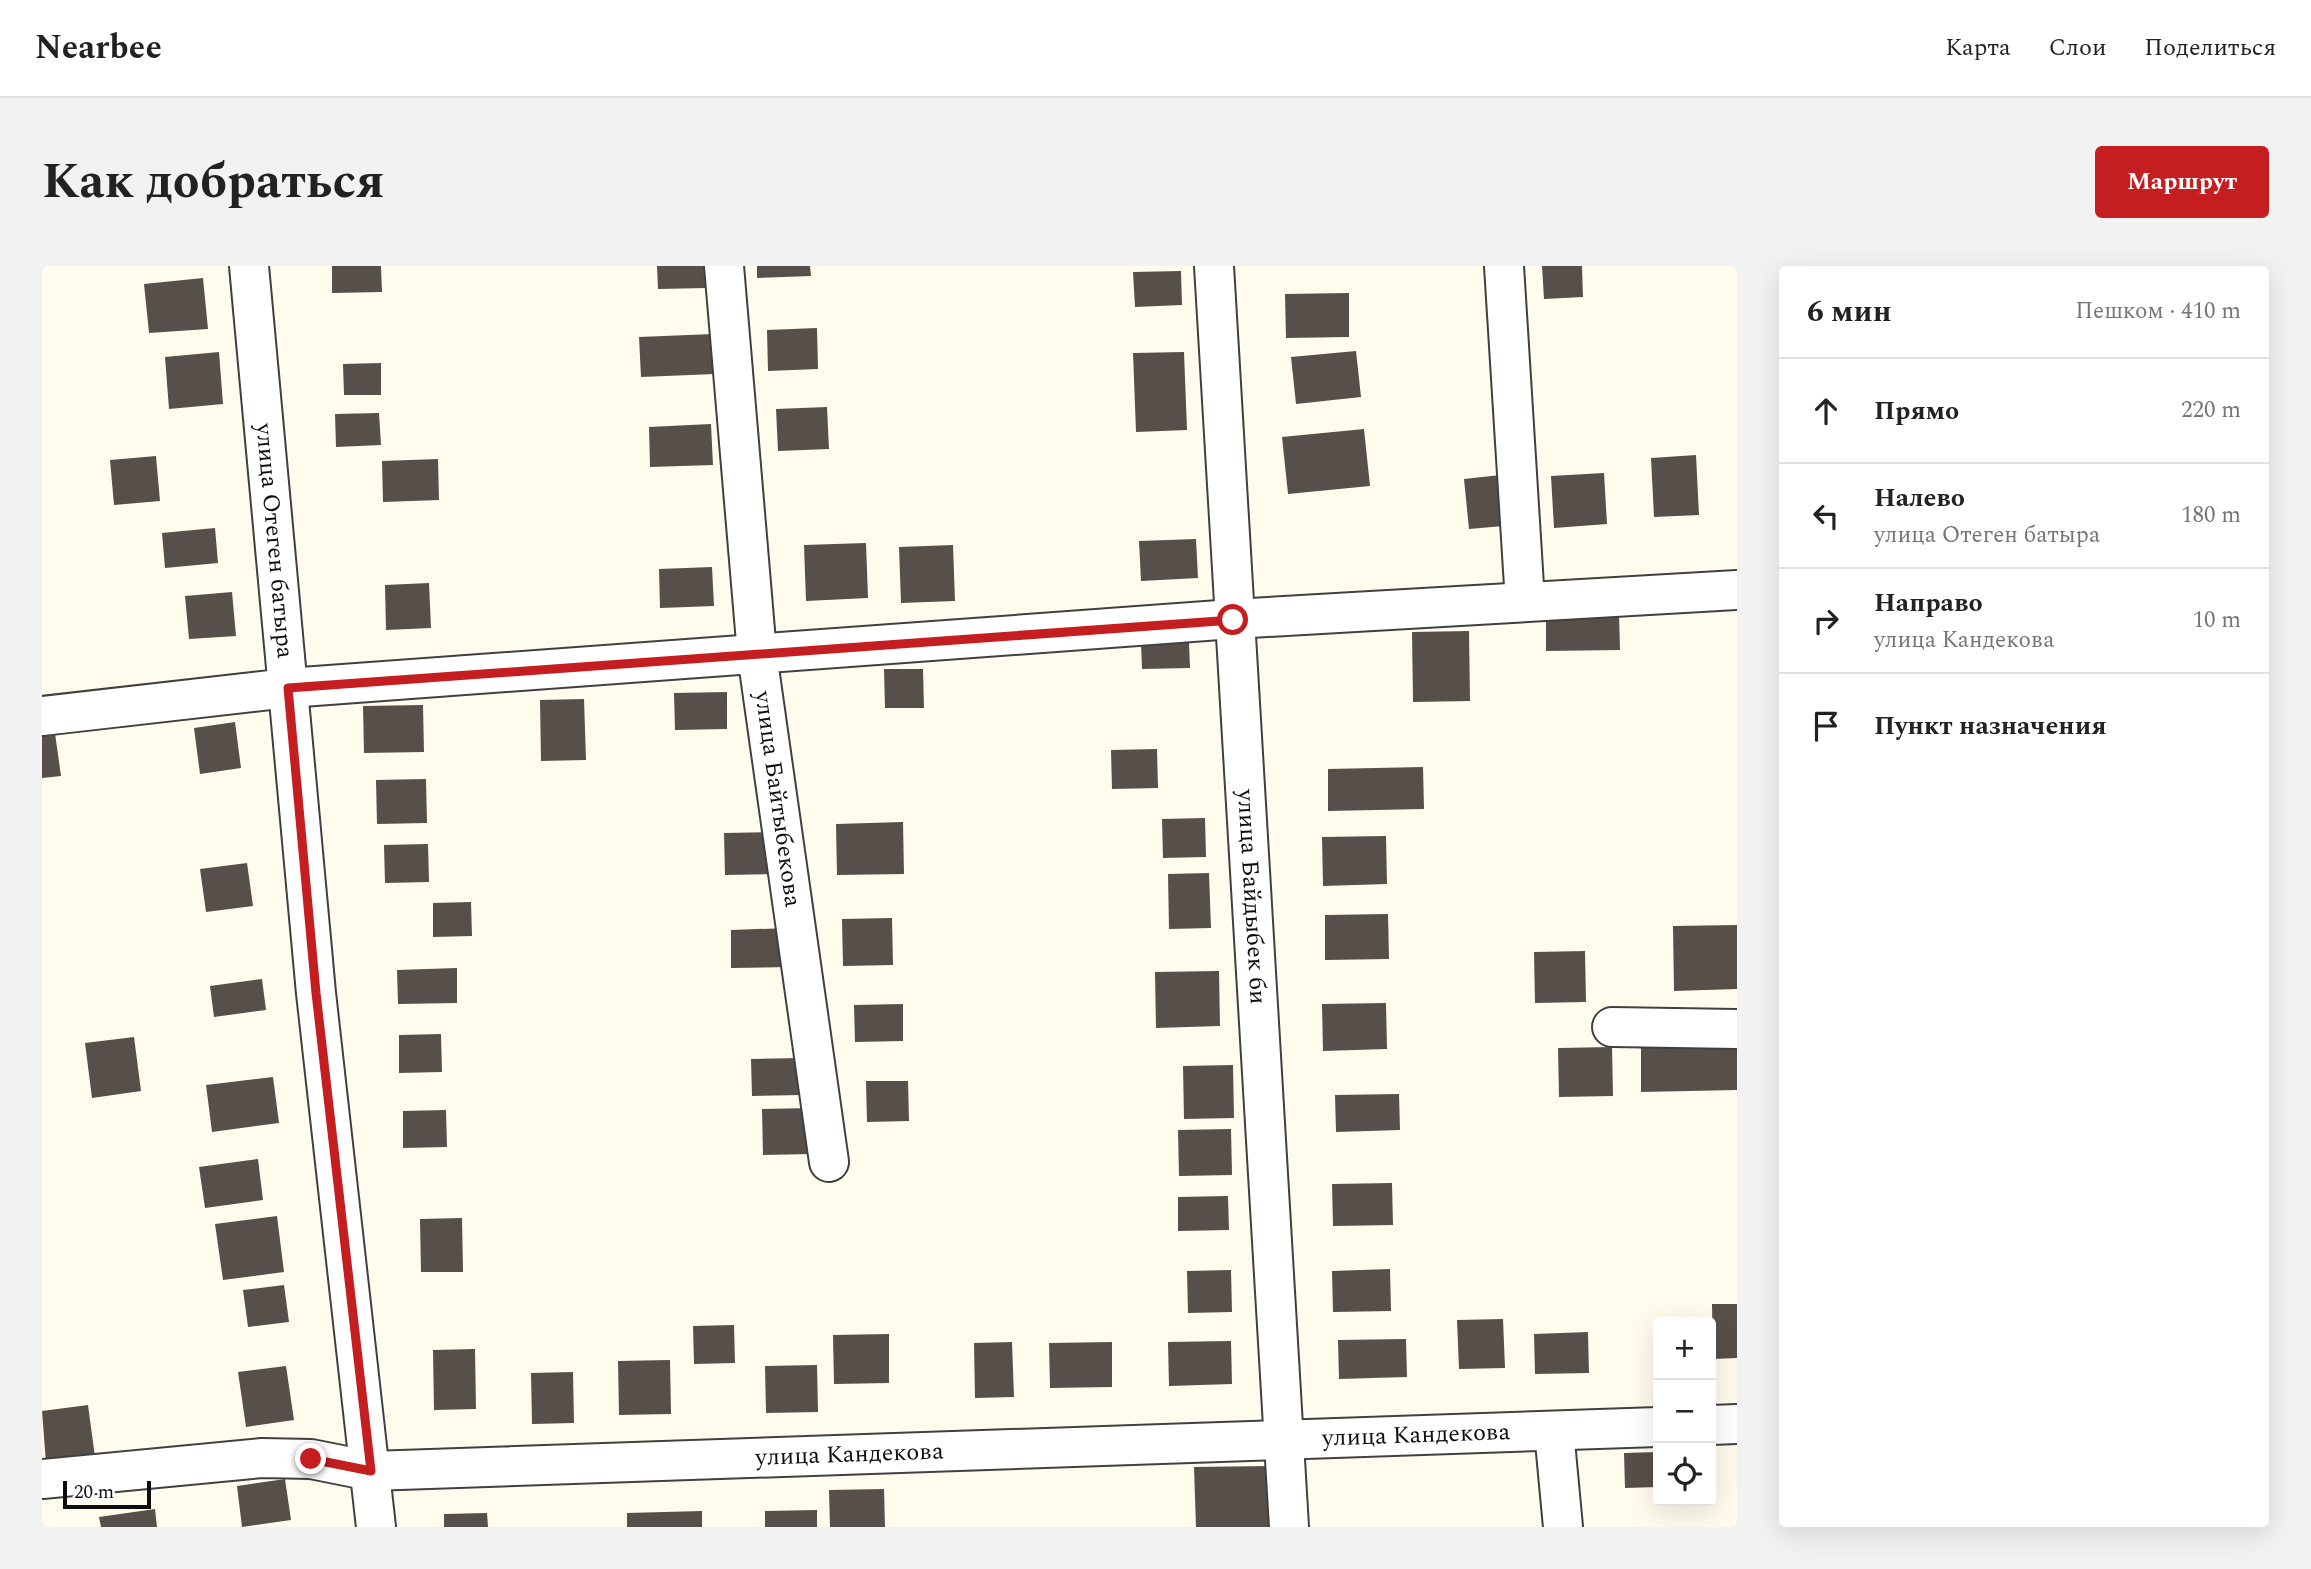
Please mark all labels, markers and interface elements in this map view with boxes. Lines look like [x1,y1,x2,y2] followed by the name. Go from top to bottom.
[35,23,162,73] text: Nearbee
[1945,30,2011,66] text: Карта
[2049,30,2106,66] text: Слои
[2144,30,2276,66] text: Поделиться
[42,145,384,220] text: Как добраться
[2095,146,2269,218] button: Маршрут
[1807,289,1892,335] text: 6 мин
[2075,294,2241,329] text: Пешком · 410 m
[1874,391,1959,431] text: Прямо
[1807,392,1845,430] icon: ahead
[2181,393,2241,428] text: 220 m
[245,421,303,660] street label: улица Отеген батыра
[1874,478,1965,518] text: Налево
[1807,497,1845,535] icon: left
[2181,498,2241,533] text: 180 m
[1874,518,2100,553] text: улица Отеген батыра
[1874,583,1983,623] text: Направо
[1807,602,1845,640] icon: right
[2192,603,2241,638] text: 10 m
[1217,604,1248,635] route start
[1874,623,2054,658] text: улица Кандекова
[744,688,811,910] street label: улица Байтыбекова
[1874,706,2107,746] text: Пункт назначения
[1807,707,1845,745] icon: arrive
[1227,787,1276,1005] street label: улица Байдыбек би
[1653,1317,1716,1506] map controls
[1653,1317,1716,1380] button: +
[1653,1380,1716,1443] button: −
[1320,1414,1511,1457] street label: улица Кандекова
[754,1433,945,1476] street label: улица Кандекова
[295,1443,326,1474] route end
[1653,1443,1716,1506] button: locate
[63,1478,150,1510] scale bar
[74,1478,114,1507] text: 20 m

